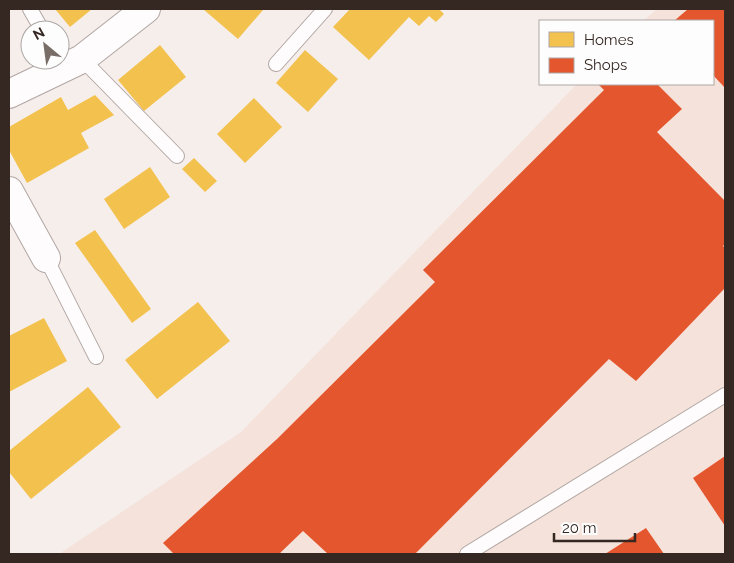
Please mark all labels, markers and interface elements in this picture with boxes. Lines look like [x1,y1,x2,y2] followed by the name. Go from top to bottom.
[20,20,70,70] north arrow
[539,20,714,85] legend
[30,24,47,43] text: N
[584,31,634,49] text: Homes
[584,56,627,74] text: Shops
[554,510,635,542] scale bar
[562,519,597,537] text: 20 m

